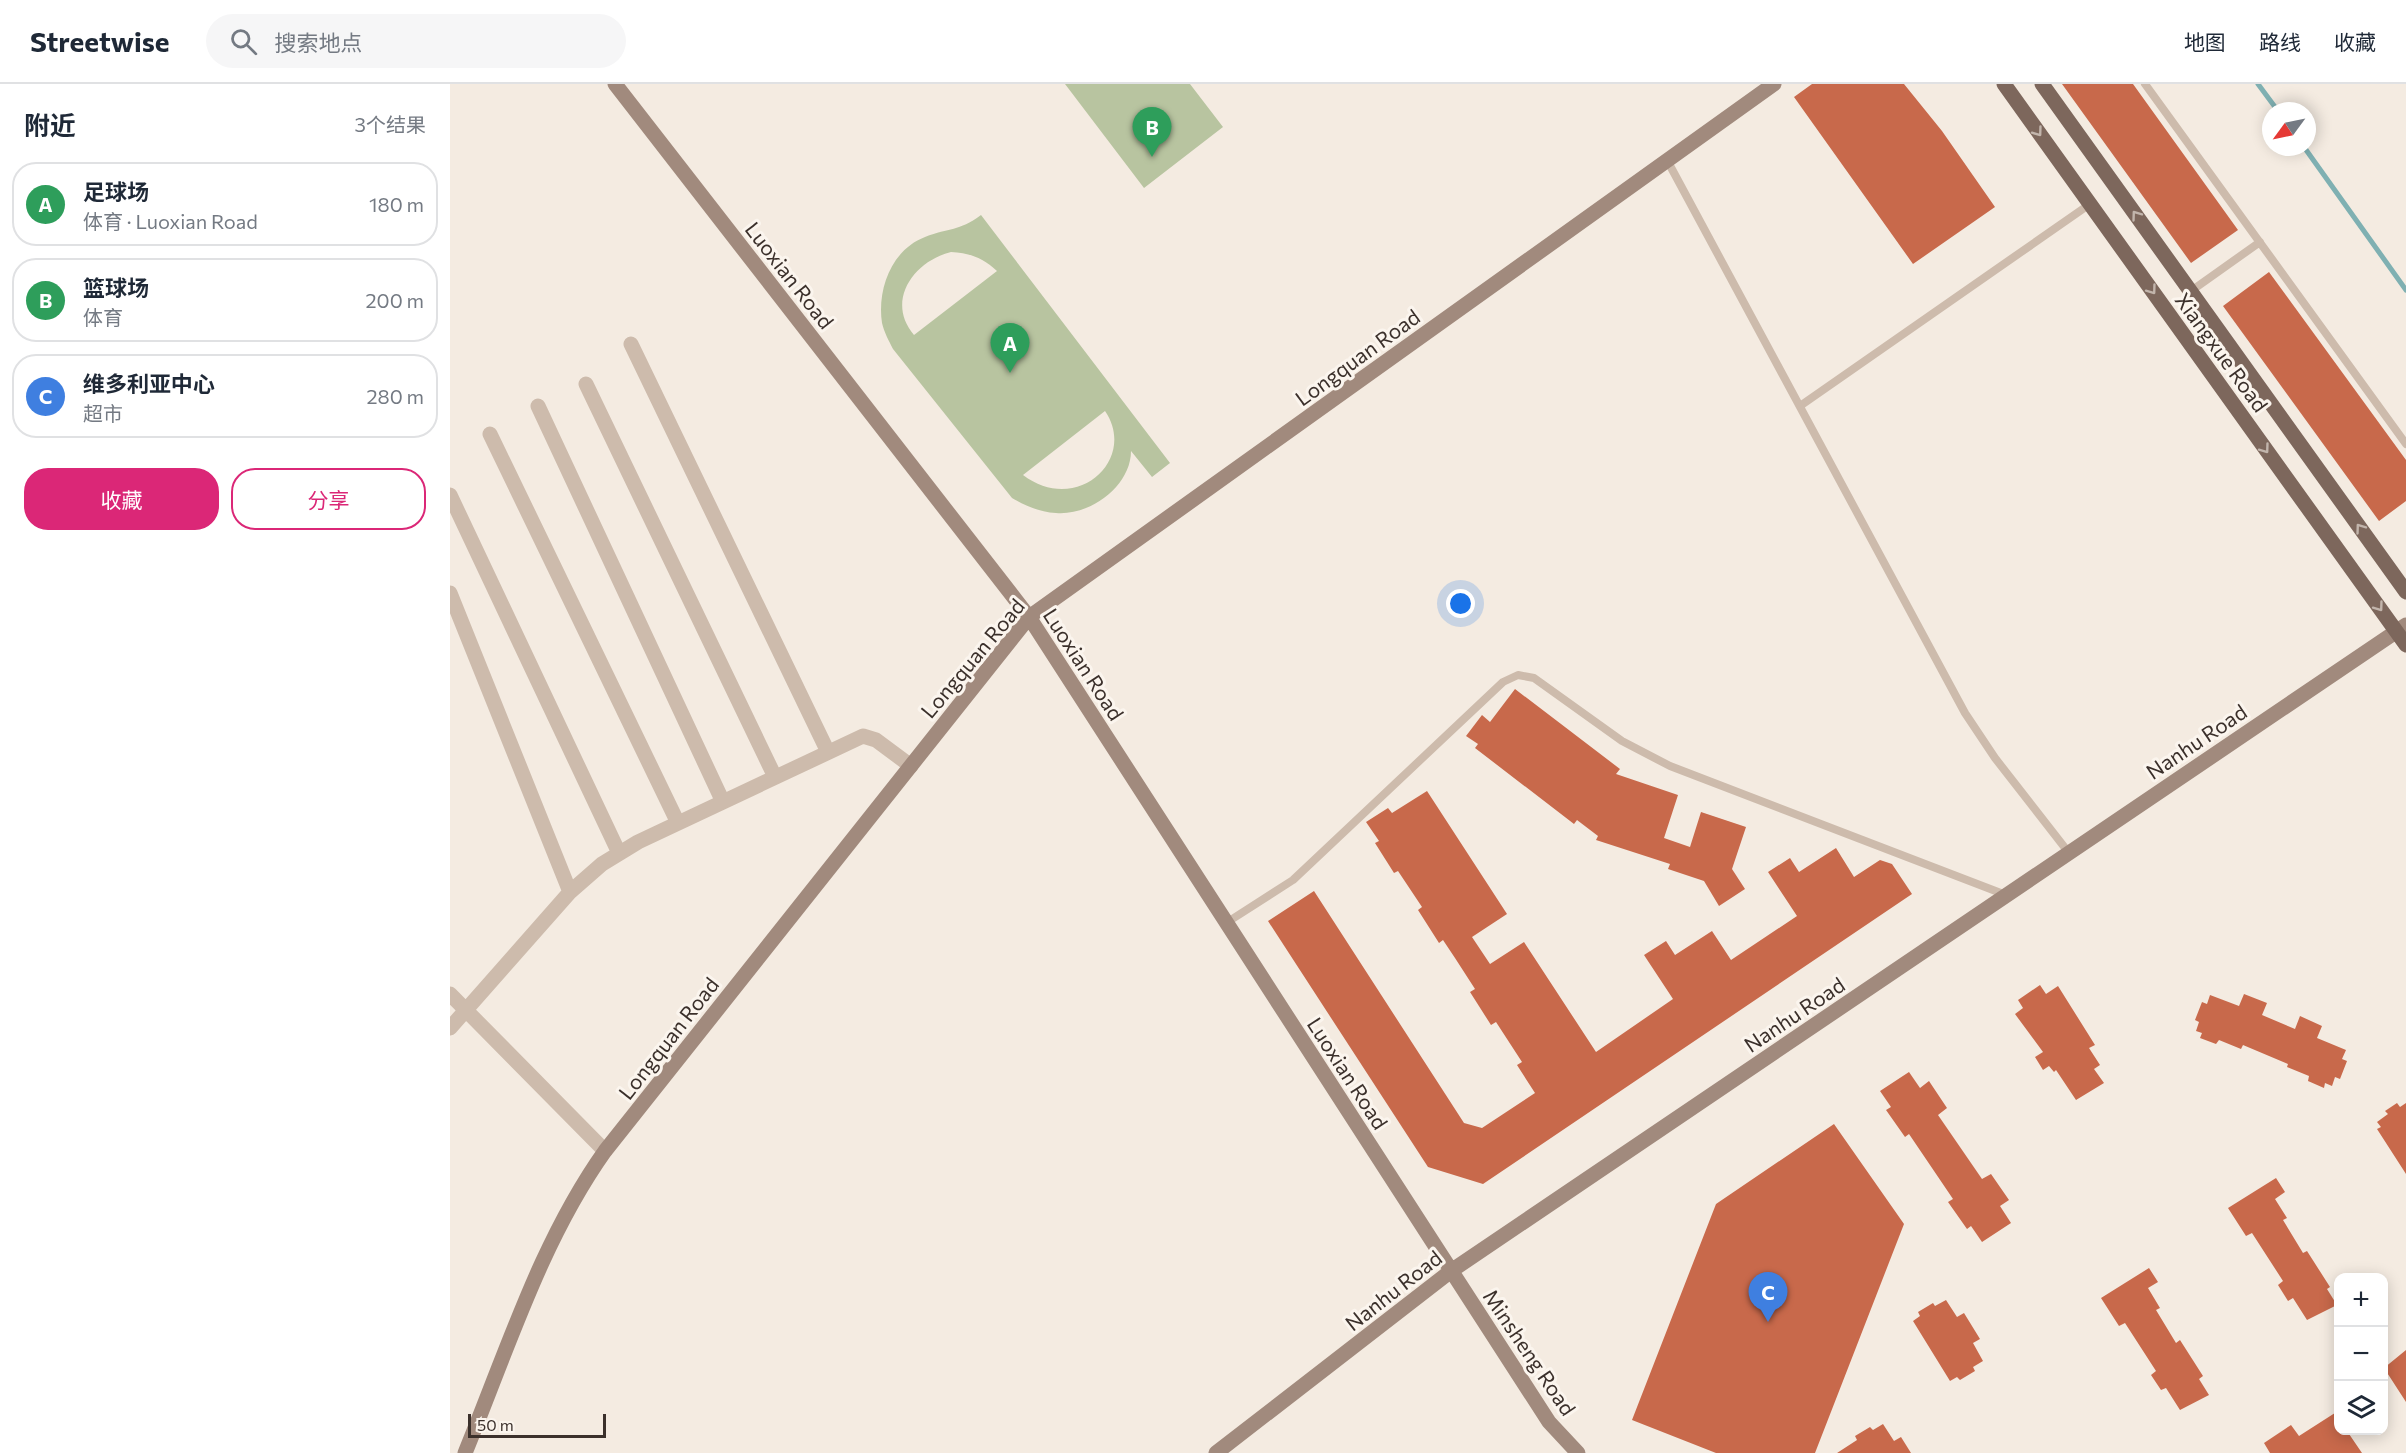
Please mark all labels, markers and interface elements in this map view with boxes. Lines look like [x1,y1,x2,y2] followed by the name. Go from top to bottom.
[206,14,626,68] search box
[30,24,170,58] text: Streetwise
[227,25,260,58] icon: search
[275,29,363,56] text: 搜索地点
[2184,29,2226,54] text: 地图
[2259,29,2301,54] text: 路线
[2334,29,2376,54] text: 收藏
[2262,102,2316,156] north arrow
[1132,107,1172,157] pin: B
[24,109,76,140] text: 附近
[355,112,426,136] text: 3个结果
[2031,125,2042,136] one-way arrow
[83,178,149,205] text: 足球场
[38,192,53,216] text: A
[369,192,424,216] text: 180 m
[83,209,258,233] text: 体育 · Luoxian Road
[2132,211,2143,222] one-way arrow
[741,217,839,333] street label: Luoxian Road
[83,274,149,301] text: 篮球场
[2144,284,2155,295] one-way arrow
[39,288,52,312] text: B
[366,288,424,312] text: 200 m
[2170,288,2274,416] street label: Xiangxue Road
[1290,303,1424,411] street label: Longquan Road
[83,305,123,329] text: 体育
[990,324,1030,373] pin: A
[83,370,215,397] text: 维多利亚中心
[39,384,52,408] text: C
[366,384,424,408] text: 280 m
[83,401,123,425] text: 超市
[2258,442,2269,453] one-way arrow
[24,468,219,530] button: 收藏
[231,468,426,530] button: 分享
[2356,523,2367,534] one-way arrow
[1446,589,1475,618] your location
[915,593,1029,723] street label: Longquan Road
[2372,601,2383,612] one-way arrow
[1039,603,1129,725] street label: Luoxian Road
[2141,698,2251,784] street label: Nanhu Road
[1739,971,1849,1057] street label: Nanhu Road
[613,972,723,1104] street label: Longquan Road
[1303,1012,1393,1134] street label: Luoxian Road
[1340,1245,1446,1335] street label: Nanhu Road
[1748,1272,1788,1322] pin: C
[2334,1273,2388,1435] map controls
[2334,1273,2388,1327] button: +
[1479,1284,1581,1420] street label: Minsheng Road
[2334,1327,2388,1381] button: −
[2334,1381,2388,1435] button: layers
[468,1411,606,1438] scale bar
[477,1415,514,1434] text: 50 m

